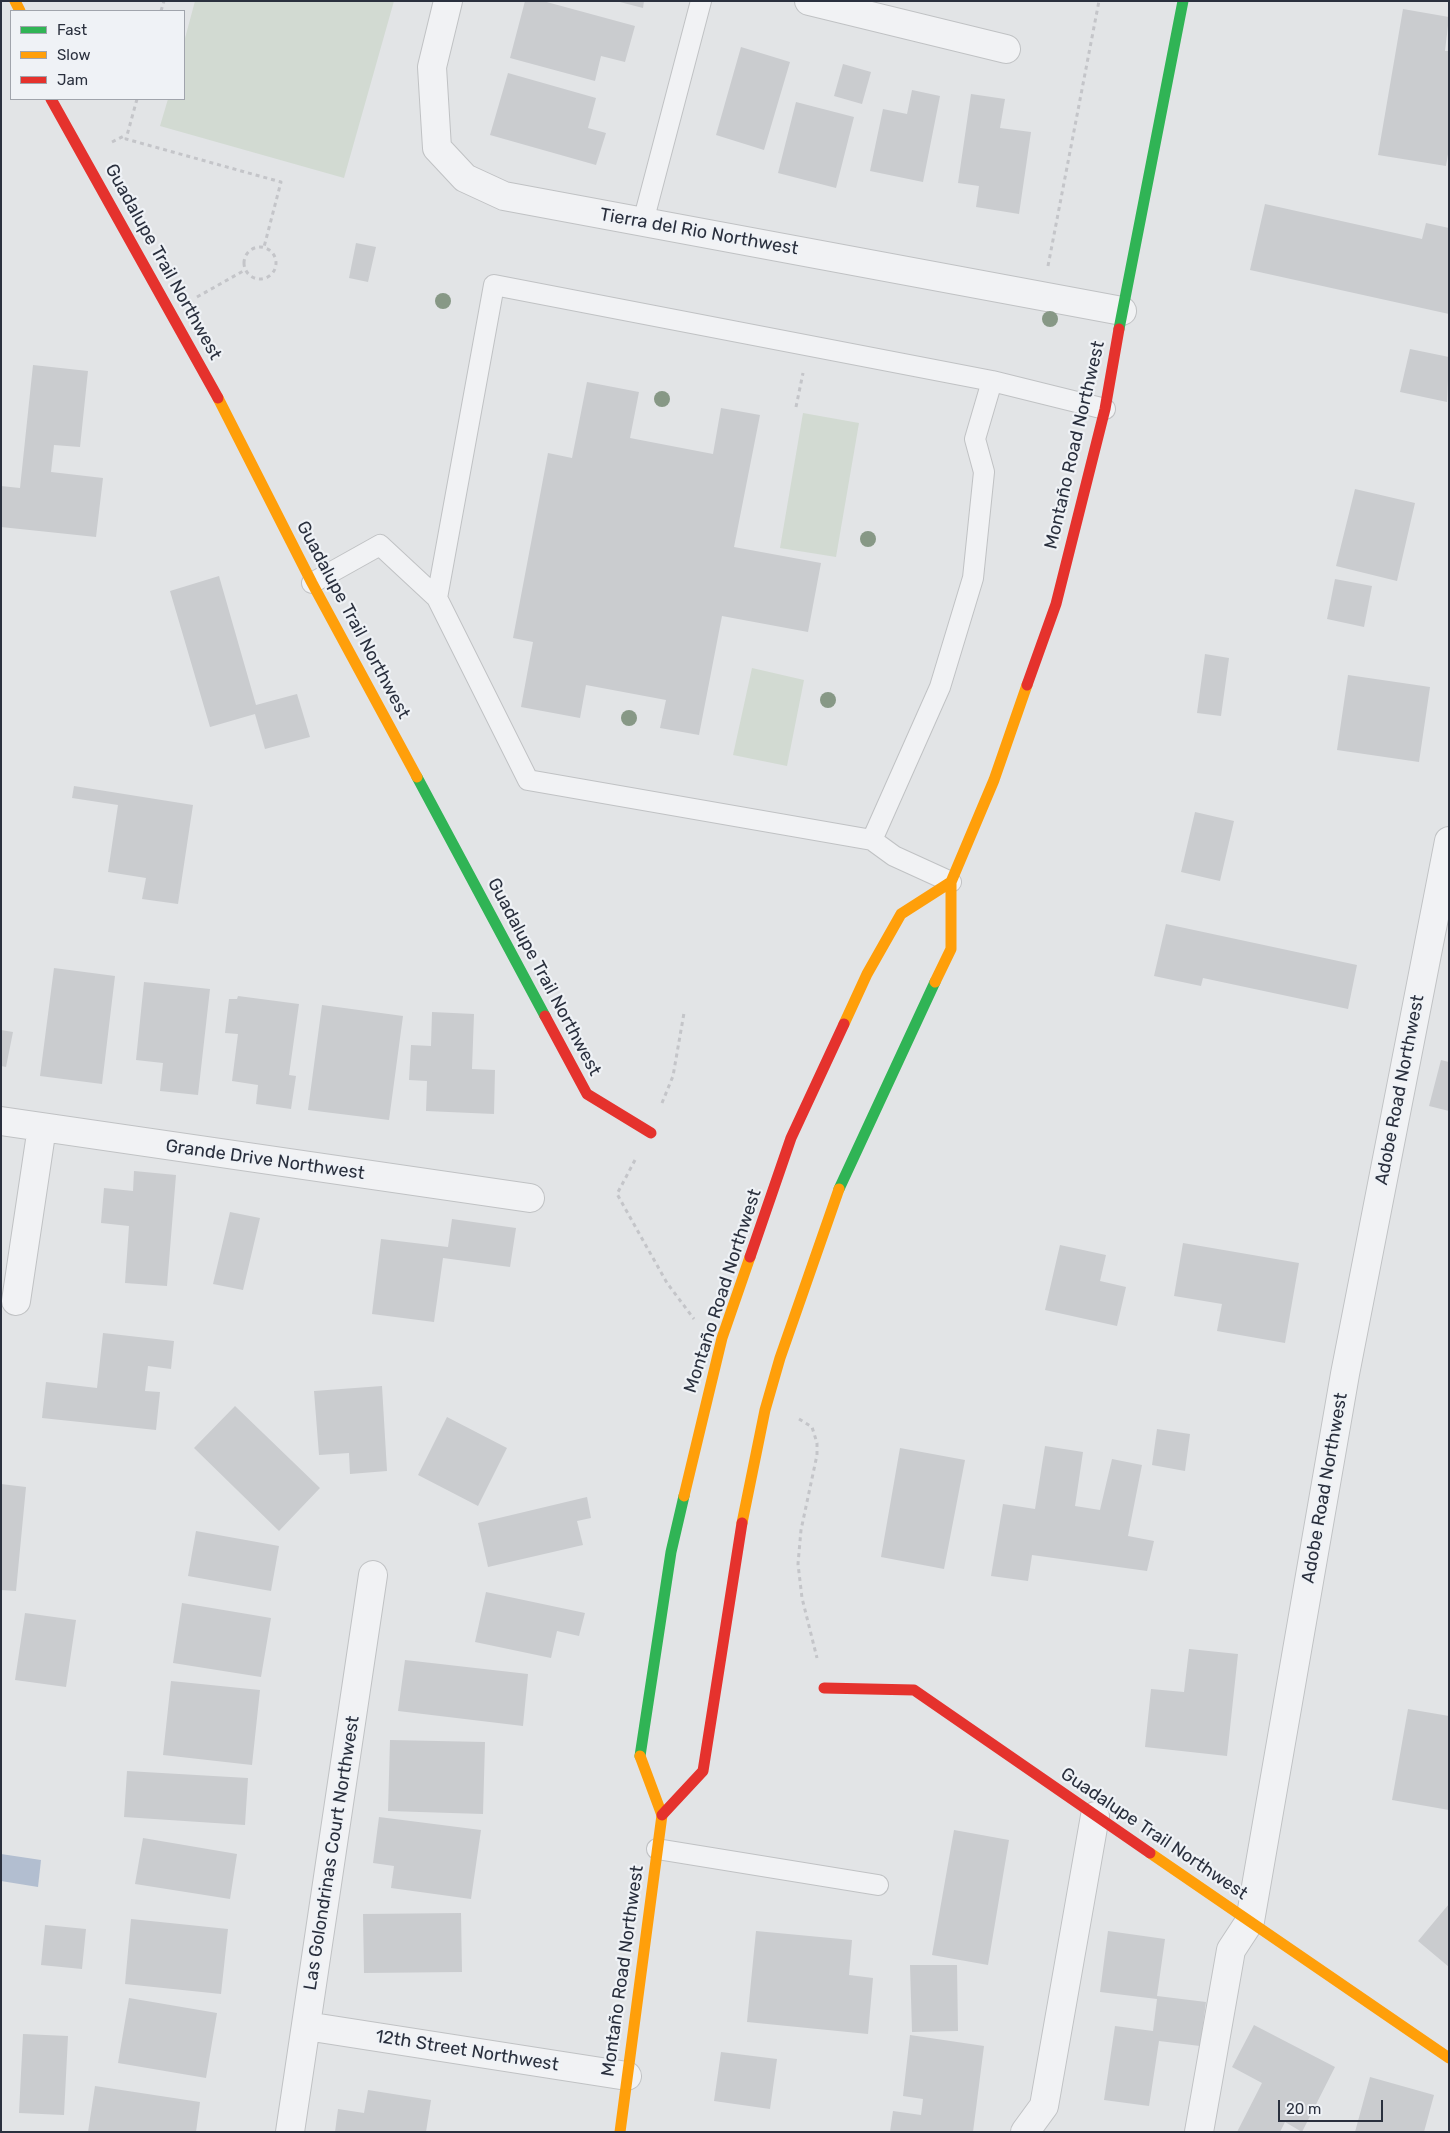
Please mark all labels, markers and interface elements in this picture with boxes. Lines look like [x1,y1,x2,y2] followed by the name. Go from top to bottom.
[10,10,185,100] legend
[57,21,87,39] text: Fast
[57,46,90,64] text: Slow
[57,71,88,89] text: Jam
[100,160,226,364] street label: Guadalupe Trail Northwest
[598,204,800,260] street label: Tierra del Rio Northwest
[1041,339,1109,551] street label: Montaño Road Northwest
[292,517,414,723] street label: Guadalupe Trail Northwest
[483,874,605,1080] street label: Guadalupe Trail Northwest
[1371,993,1429,1187] street label: Adobe Road Northwest
[164,1135,366,1185] street label: Grande Drive Northwest
[680,1186,766,1396] street label: Montaño Road Northwest
[1298,1391,1352,1585] street label: Adobe Road Northwest
[300,1714,364,1992] street label: Las Golondrinas Court Northwest
[1056,1763,1252,1905] street label: Guadalupe Trail Northwest
[597,1864,649,2078] street label: Montaño Road Northwest
[374,2026,560,2076] street label: 12th Street Northwest
[1280,2090,1385,2122] scale bar
[1286,2100,1321,2118] text: 20 m

